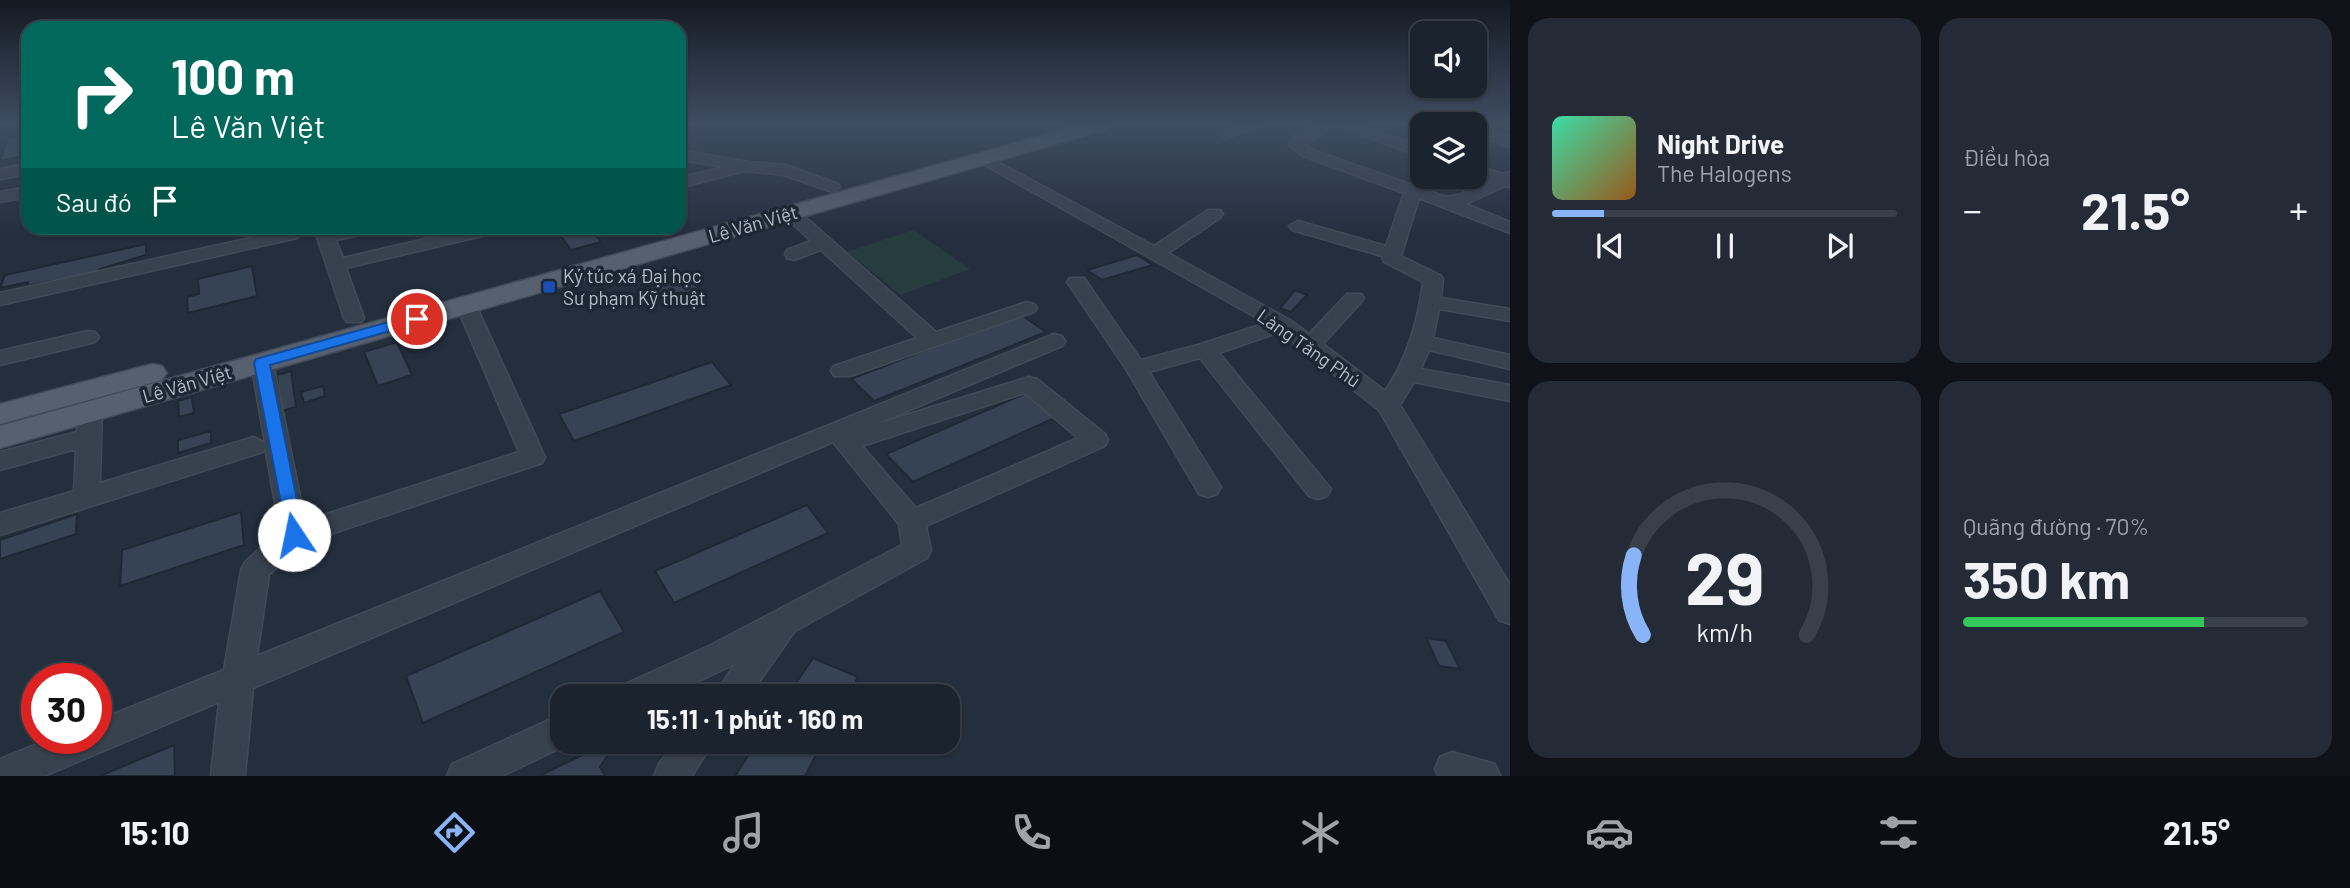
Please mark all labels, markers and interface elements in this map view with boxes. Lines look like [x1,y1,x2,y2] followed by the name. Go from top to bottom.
[1410,21,1487,189] map controls
[1410,21,1487,98] button: sound
[171,46,295,105] text: 100 m
[56,49,147,140] icon: right
[171,106,325,144] text: Lê Văn Việt
[1410,112,1487,189] button: layers
[1657,128,1784,159] text: Night Drive
[1963,143,2050,171] text: Điều hòa
[1657,159,1792,187] text: The Halogens
[2081,178,2190,240] text: 21.5°
[146,182,184,220] icon: arrive
[56,186,132,217] text: Sau đó
[1963,186,1982,232] text: −
[2289,186,2308,232] text: +
[706,200,800,247] street label: Lê Văn Việt
[1591,227,1629,265] icon: previous
[1706,227,1744,265] icon: pause
[1821,227,1859,265] icon: next
[563,264,706,309] place label: Ký túc xá Đại học Sư phạm Kỹ thuật
[541,279,557,295] marker: Ký túc xá Đại học Sư phạm Kỹ thuật
[387,289,447,349] pin
[398,300,436,338] icon: arrive
[1253,304,1365,392] street label: Làng Tăng Phú
[140,360,234,407] street label: Lê Văn Việt
[257,498,331,572] position arrow
[1963,512,2149,540] text: Quãng đường · 70%
[1685,533,1764,621] text: 29
[1963,547,2130,609] text: 350 km
[1696,617,1753,647] text: km/h
[21,663,112,754] speed limit sign: 30
[647,703,863,734] text: 15:11 · 1 phút · 160 m
[430,808,479,857] icon: directions
[719,808,768,857] icon: music
[1007,808,1056,857] icon: phone
[1296,808,1345,857] icon: climate
[1585,808,1634,857] icon: car
[1874,808,1923,857] icon: filters
[120,813,190,851] text: 15:10
[2163,813,2230,851] text: 21.5°

